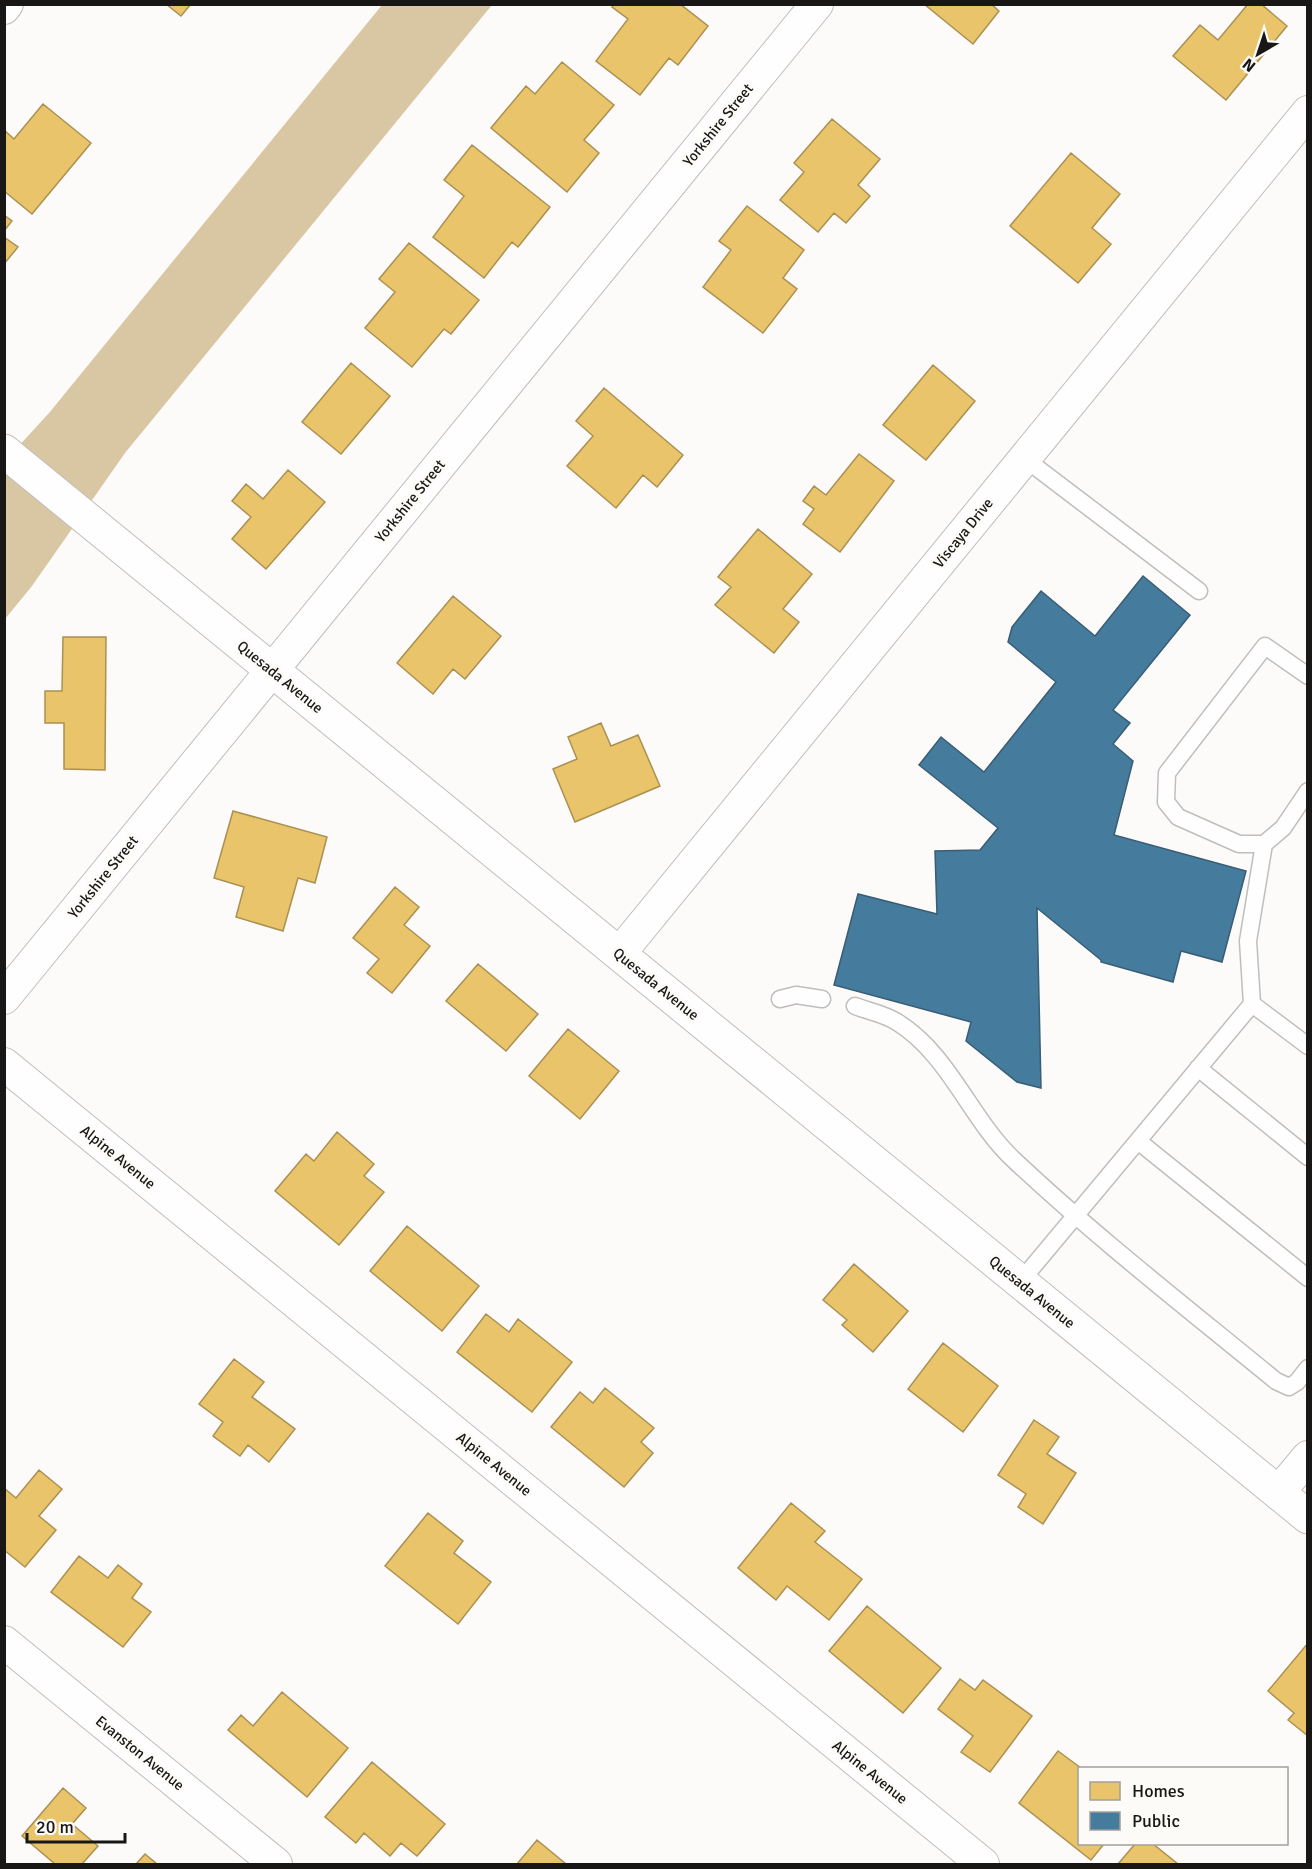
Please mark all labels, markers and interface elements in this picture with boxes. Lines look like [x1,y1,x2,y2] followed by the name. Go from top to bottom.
[1228,24,1288,84] north arrow
[1239,54,1260,76] text: N
[679,80,757,170] street label: Yorkshire Street
[371,456,449,546] street label: Yorkshire Street
[929,494,997,572] street label: Viscaya Drive
[233,637,327,717] street label: Quesada Avenue
[64,832,142,922] street label: Yorkshire Street
[609,944,703,1024] street label: Quesada Avenue
[77,1121,159,1193] street label: Alpine Avenue
[985,1252,1079,1332] street label: Quesada Avenue
[453,1428,535,1500] street label: Alpine Avenue
[92,1712,188,1794] street label: Evanston Avenue
[829,1736,911,1808] street label: Alpine Avenue
[1078,1767,1288,1845] legend
[1132,1780,1185,1802] text: Homes
[27,1806,124,1844] scale bar
[1132,1810,1180,1832] text: Public
[36,1816,74,1838] text: 20 m

